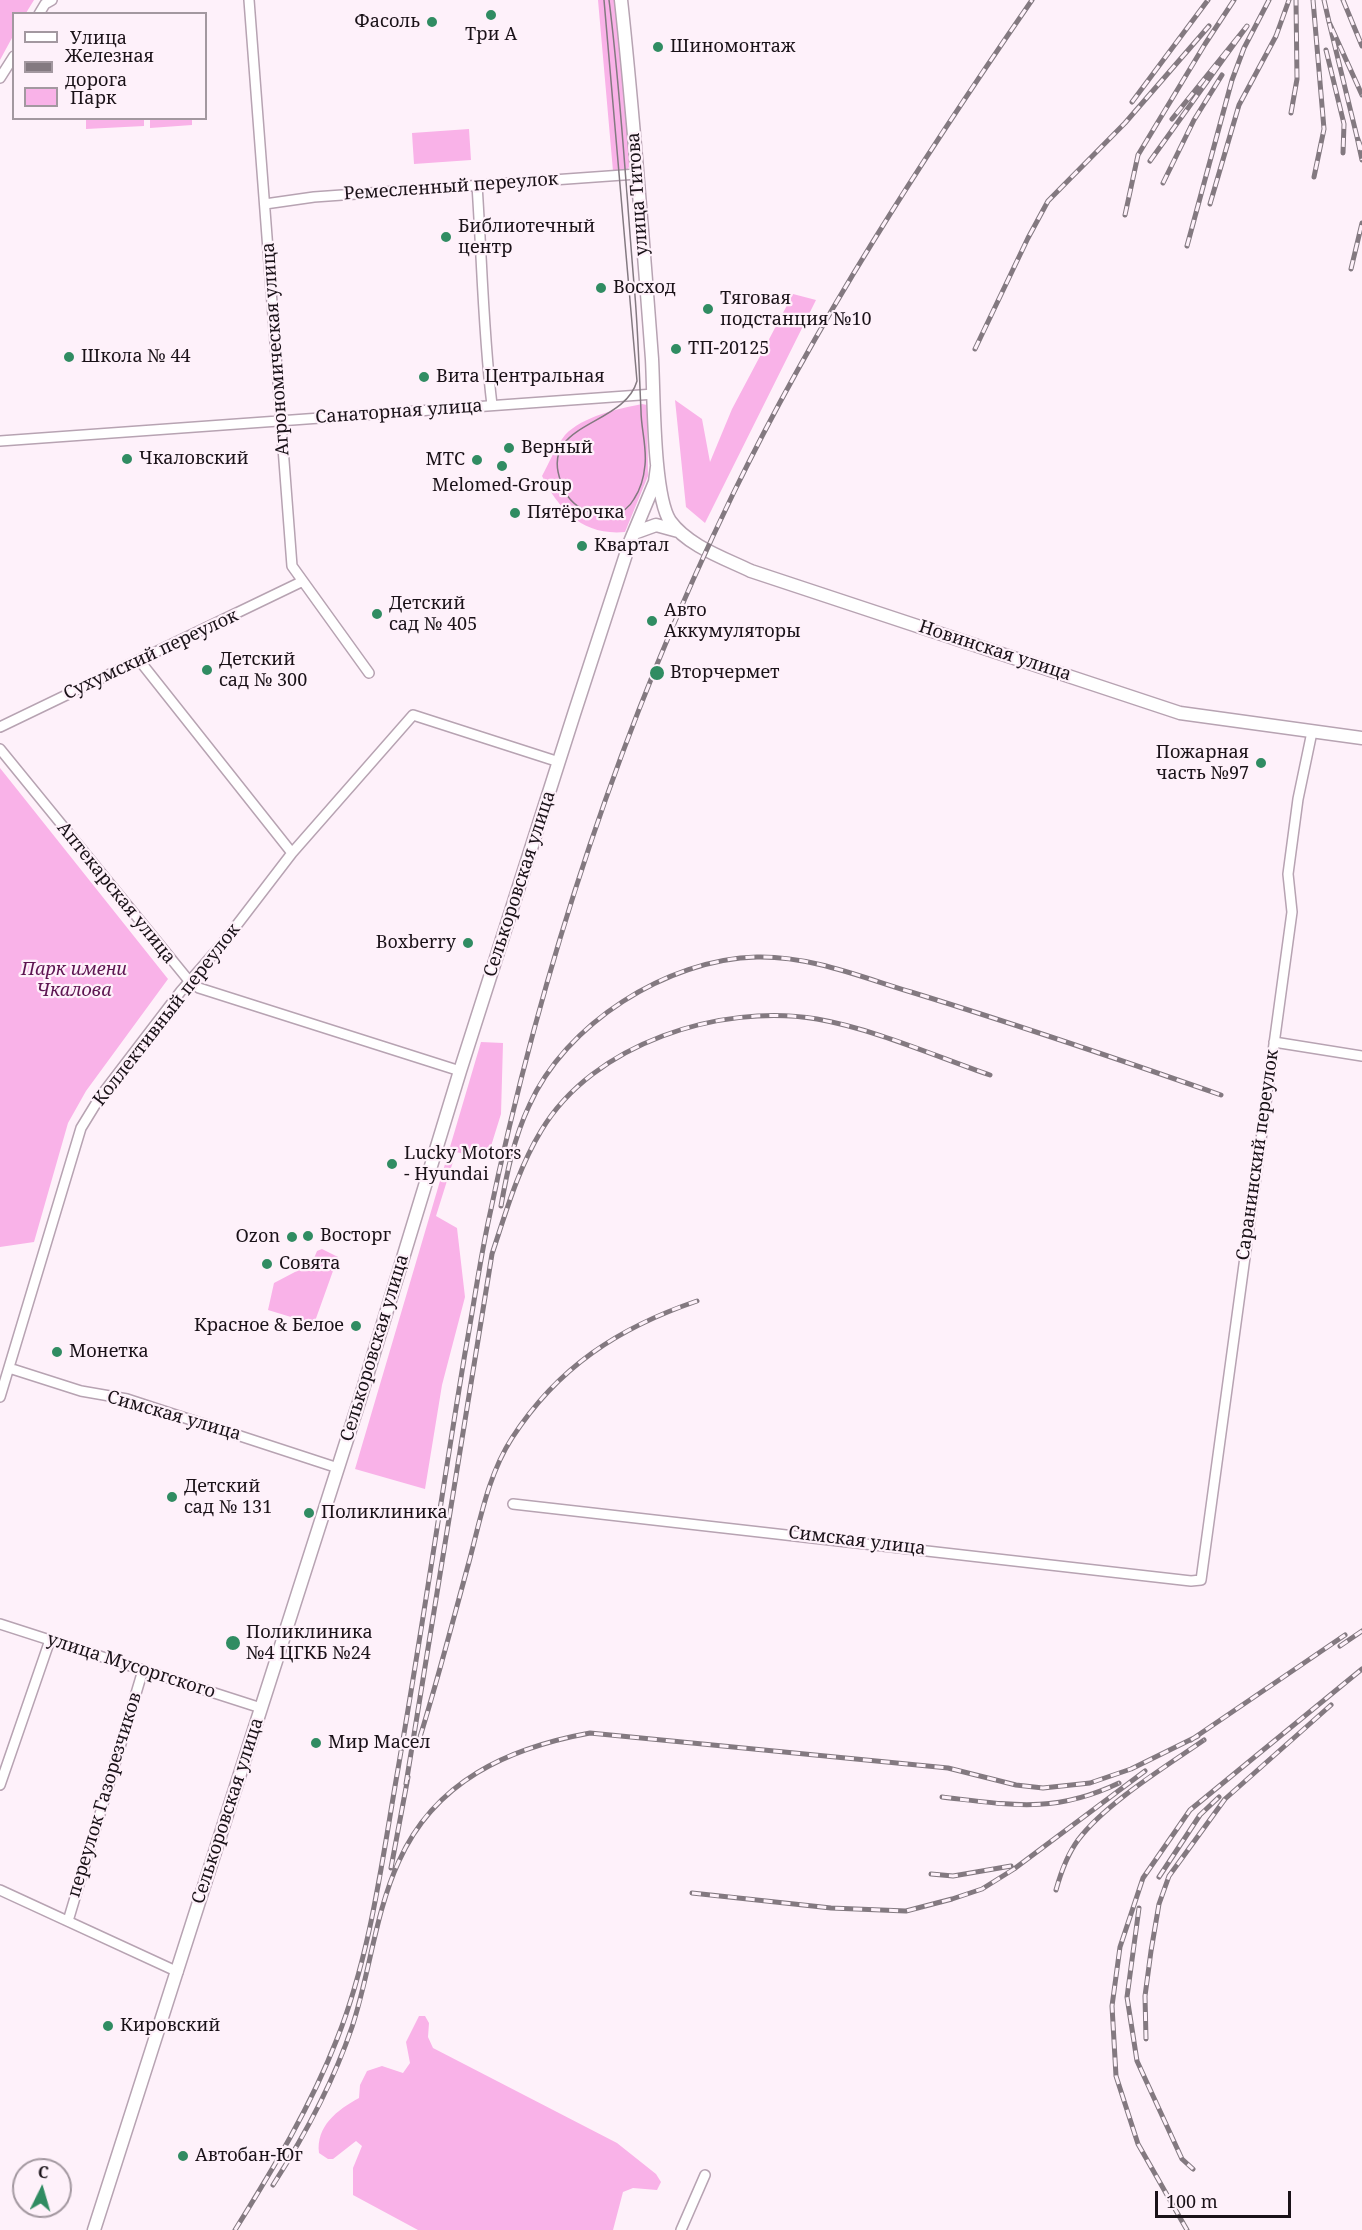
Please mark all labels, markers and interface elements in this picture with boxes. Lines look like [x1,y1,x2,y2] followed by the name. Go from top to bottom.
[484,8,498,22] marker: Три А
[354,11,420,33] place label: Фасоль
[12,12,207,120] legend
[425,15,439,29] marker: Фасоль
[465,24,517,46] place label: Три А
[70,25,127,49] text: Улица
[670,36,795,58] place label: Шиномонтаж
[651,40,665,54] marker: Шиномонтаж
[65,43,154,91] text: Железная дорога
[70,85,117,109] text: Парк
[623,132,653,256] street label: улица Титова
[343,169,559,205] street label: Ремесленный переулок
[458,216,595,258] place label: Библиотечный центр
[439,230,453,244] marker: Библиотечный центр
[258,242,294,456] street label: Агрономическая улица
[613,277,676,299] place label: Восход
[594,281,608,295] marker: Восход
[720,288,872,330] place label: Тяговая подстанция №10
[701,302,715,316] marker: Тяговая подстанция №10
[688,338,769,360] place label: ТП-20125
[669,342,683,356] marker: ТП-20125
[81,346,191,368] place label: Школа № 44
[62,350,76,364] marker: Школа № 44
[436,366,605,388] place label: Вита Центральная
[417,370,431,384] marker: Вита Центральная
[315,395,483,429] street label: Санаторная улица
[521,437,593,459] place label: Верный
[502,441,516,455] marker: Верный
[139,448,249,470] place label: Чкаловский
[426,449,465,471] place label: МТС
[120,452,134,466] marker: Чкаловский
[470,453,484,467] marker: МТС
[495,459,509,473] marker: Melomed-Group
[432,475,572,497] place label: Melomed-Group
[527,502,625,524] place label: Пятёрочка
[508,506,522,520] marker: Пятёрочка
[594,535,669,557] place label: Квартал
[575,539,589,553] marker: Квартал
[389,593,477,636] place label: Детский сад № 405
[664,600,801,642] place label: Авто Аккумуляторы
[60,605,242,705] street label: Сухумский переулок
[370,607,384,621] marker: Детский сад № 405
[645,614,659,628] marker: Авто Аккумуляторы
[916,616,1074,686] street label: Новинская улица
[219,649,307,692] place label: Детский сад № 300
[670,662,780,684] place label: Вторчермет
[200,663,214,677] marker: Детский сад № 300
[648,664,666,682] marker: Вторчермет
[1156,742,1249,784] place label: Пожарная часть №97
[1254,756,1268,770] marker: Пожарная часть №97
[480,788,560,980] street label: Селькоровская улица
[52,818,180,968] street label: Аптекарская улица
[89,919,245,1111] street label: Коллективный переулок
[376,932,456,954] place label: Boxberry
[461,936,475,950] marker: Boxberry
[21,959,127,1002] park label: Парк имени Чкалова
[1233,1048,1283,1262] street label: Саранинский переулок
[404,1143,521,1186] place label: Lucky Motors - Hyundai
[385,1157,399,1171] marker: Lucky Motors - Hyundai
[320,1225,391,1247] place label: Восторг
[235,1226,280,1248] place label: Ozon
[301,1229,315,1243] marker: Восторг
[285,1230,299,1244] marker: Ozon
[336,1252,414,1444] street label: Селькоровская улица
[279,1253,340,1275] place label: Совята
[260,1257,274,1271] marker: Совята
[194,1315,344,1337] place label: Красное & Белое
[349,1319,363,1333] marker: Красное & Белое
[69,1341,149,1363] place label: Монетка
[50,1345,64,1359] marker: Монетка
[105,1387,243,1445] street label: Симская улица
[184,1476,272,1518] place label: Детский сад № 131
[165,1490,179,1504] marker: Детский сад № 131
[321,1502,448,1524] place label: Поликлиника
[302,1506,316,1520] marker: Поликлиника
[787,1522,927,1560] street label: Симская улица
[246,1622,373,1664] place label: Поликлиника №4 ЦГКБ №24
[44,1629,218,1703] street label: улица Мусоргского
[224,1634,242,1652] marker: Поликлиника №4 ЦГКБ №24
[64,1690,146,1900] street label: переулок Газорезчиков
[188,1715,268,1907] street label: Селькоровская улица
[328,1732,430,1754] place label: Мир Масел
[309,1736,323,1750] marker: Мир Масел
[120,2015,220,2037] place label: Кировский
[101,2019,115,2033] marker: Кировский
[195,2145,303,2167] place label: Автобан-Юг
[176,2149,190,2163] marker: Автобан-Юг
[12,2158,72,2218] north arrow
[37,2161,50,2183] text: С
[1158,2179,1294,2217] scale bar
[1166,2189,1218,2213] text: 100 m

